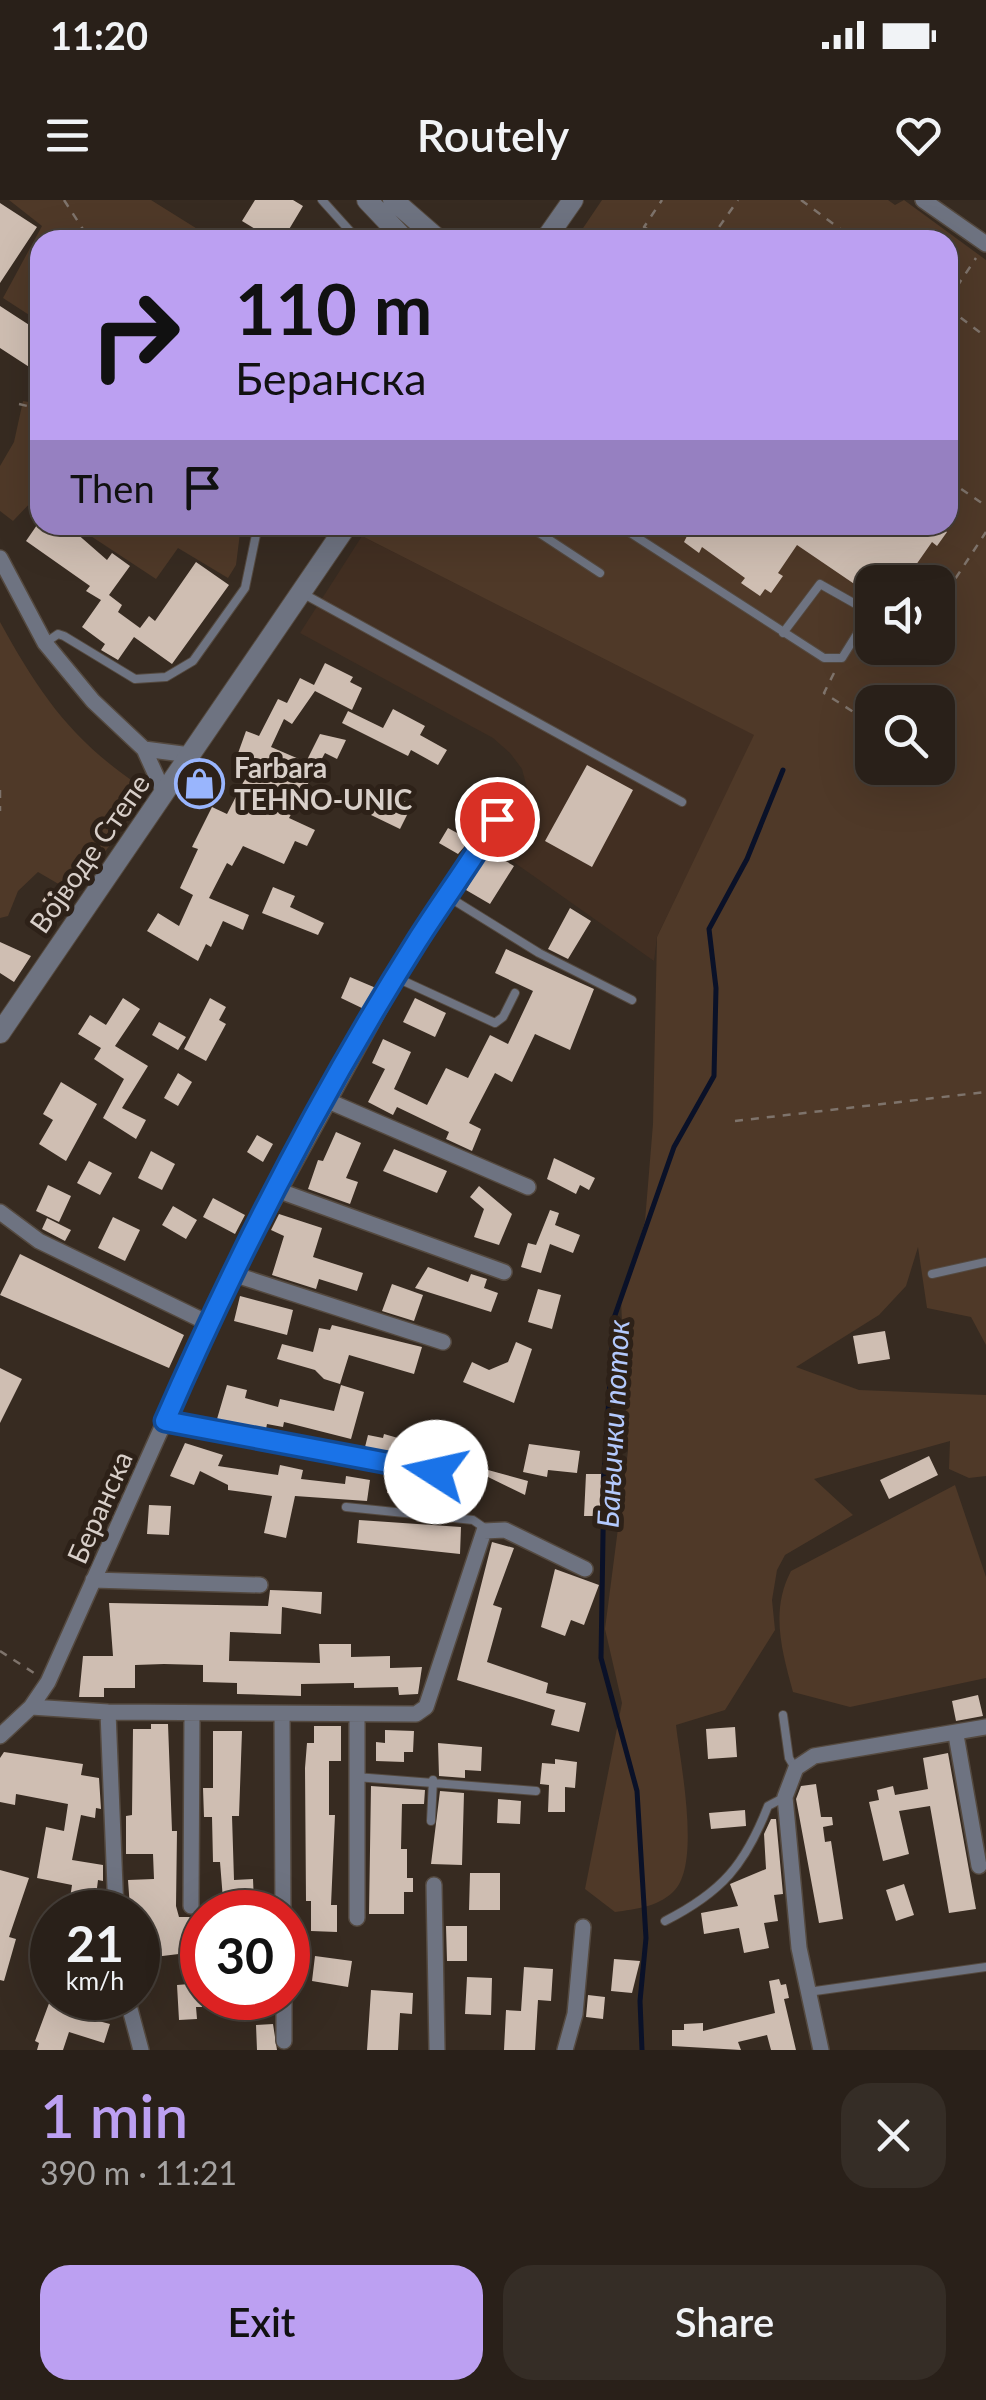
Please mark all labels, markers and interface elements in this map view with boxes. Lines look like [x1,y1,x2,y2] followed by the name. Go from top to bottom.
[50,12,148,58] text: 11:20
[40,108,95,163] icon: menu
[417,108,569,162] text: Routely
[891,108,946,163] icon: heart
[235,266,432,350] text: 110 m
[70,270,200,400] icon: right
[235,351,427,405] text: Беранска
[175,460,230,515] icon: arrive
[70,465,155,511] text: Then
[855,565,955,785] map controls
[855,565,955,665] button: sound
[855,685,955,785] button: search
[234,750,413,816] place label: Farbara TEHNO-UNIC
[173,757,225,809] shop icon: Farbara TEHNO-UNIC
[22,767,156,939] street label: Војводе Степе
[455,777,540,862] pin
[470,792,525,847] icon: arrive
[589,1319,635,1529] water label: Бањички поток
[384,1420,488,1524] position arrow
[59,1446,139,1568] street label: Беранска
[180,1890,310,2020] speed limit sign: 30
[66,1913,124,1973] text: 21
[66,1965,124,1995] text: km/h
[40,2079,188,2151] text: 1 min
[841,2083,946,2188] button: close
[40,2153,237,2192] text: 390 m · 11:21
[40,2265,483,2380] button: Exit
[503,2265,946,2380] button: Share

